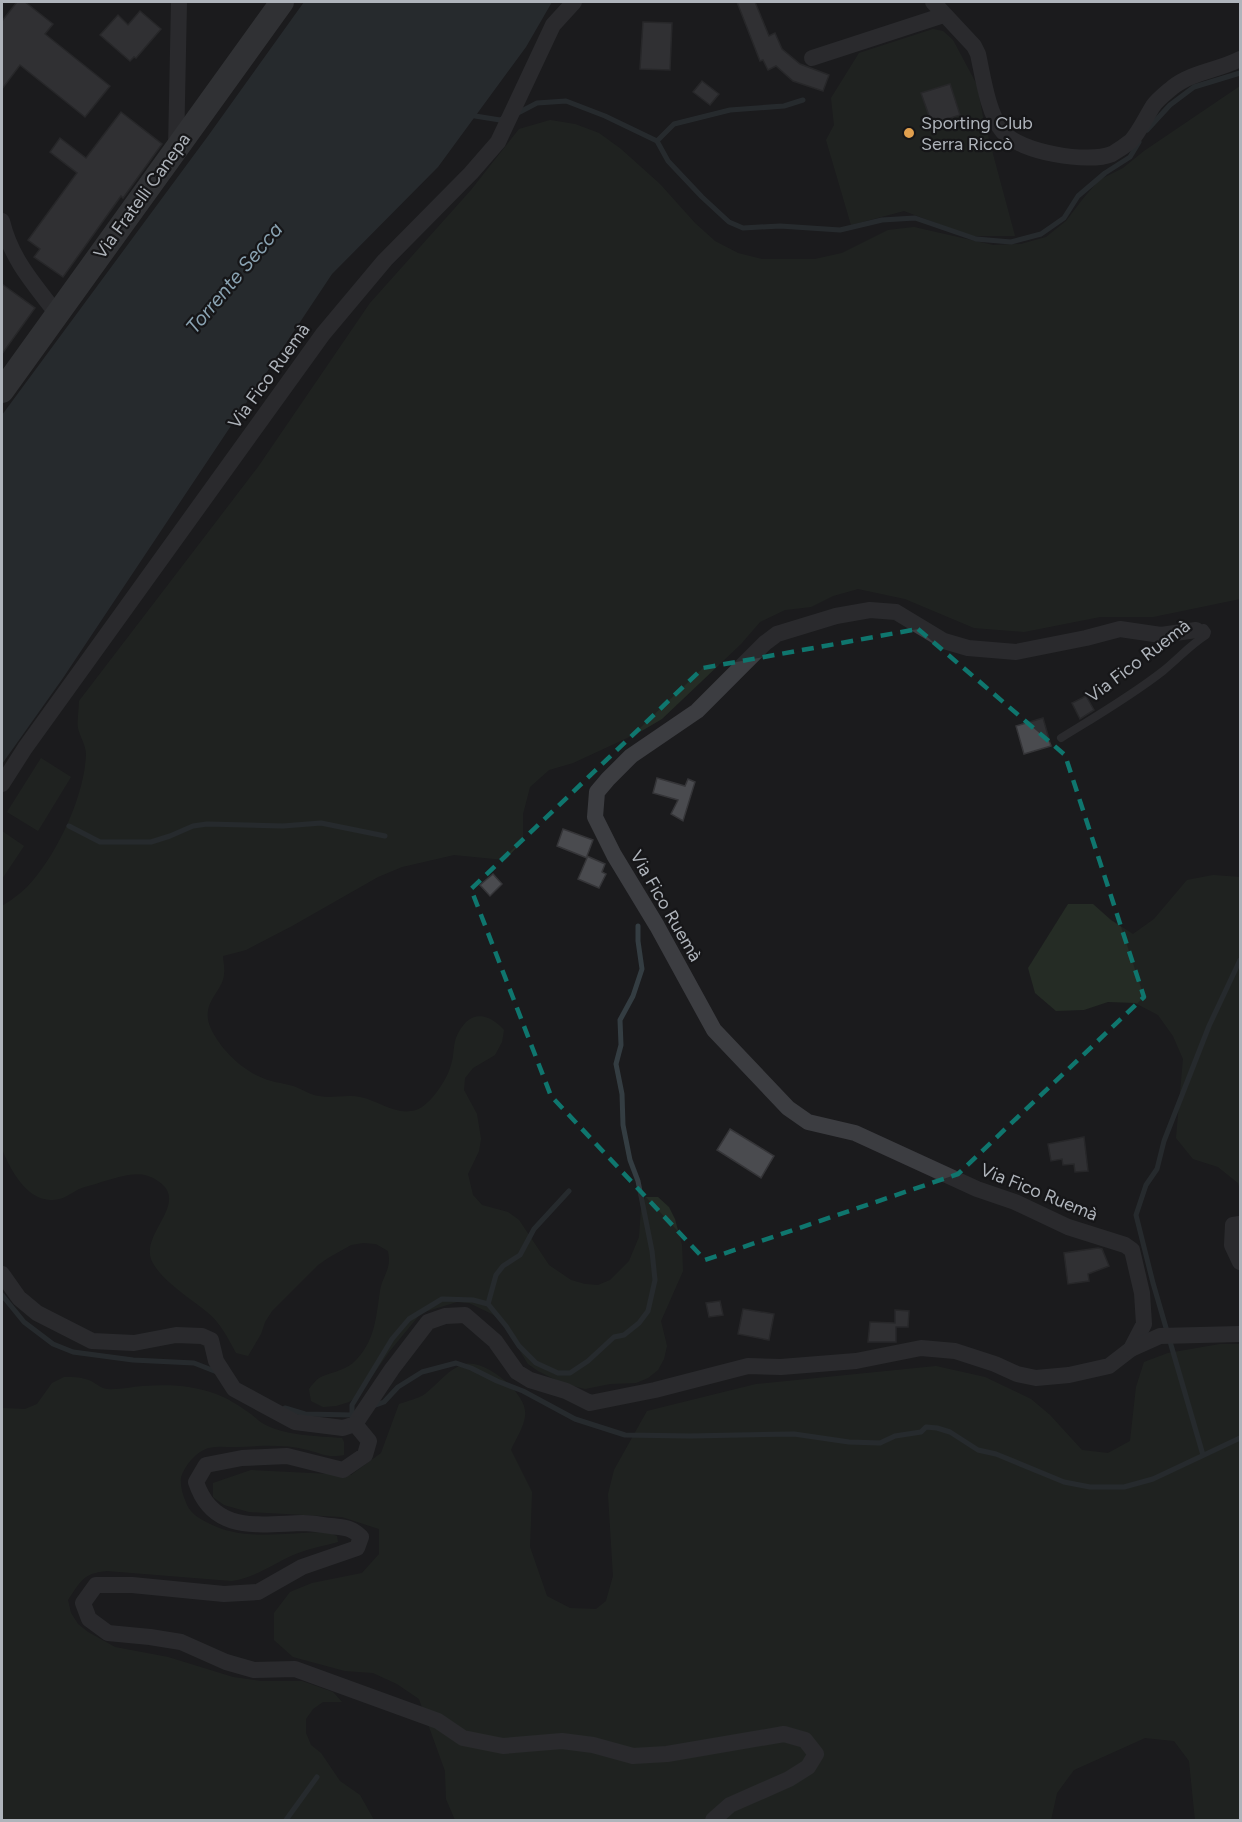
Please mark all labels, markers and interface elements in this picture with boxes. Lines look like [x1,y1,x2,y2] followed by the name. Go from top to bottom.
[921,112,1033,155] place label: Sporting Club Serra Riccò
[902,126,916,140] marker: Sporting Club Serra Riccò
[89,129,195,263] street label: Via Fratelli Canepa
[181,217,288,338] water label: Torrente Secca
[224,319,314,433] street label: Via Fico Ruemà
[1082,615,1194,707] street label: Via Fico Ruemà
[625,847,707,965] street label: Via Fico Ruemà
[977,1158,1101,1226] street label: Via Fico Ruemà

